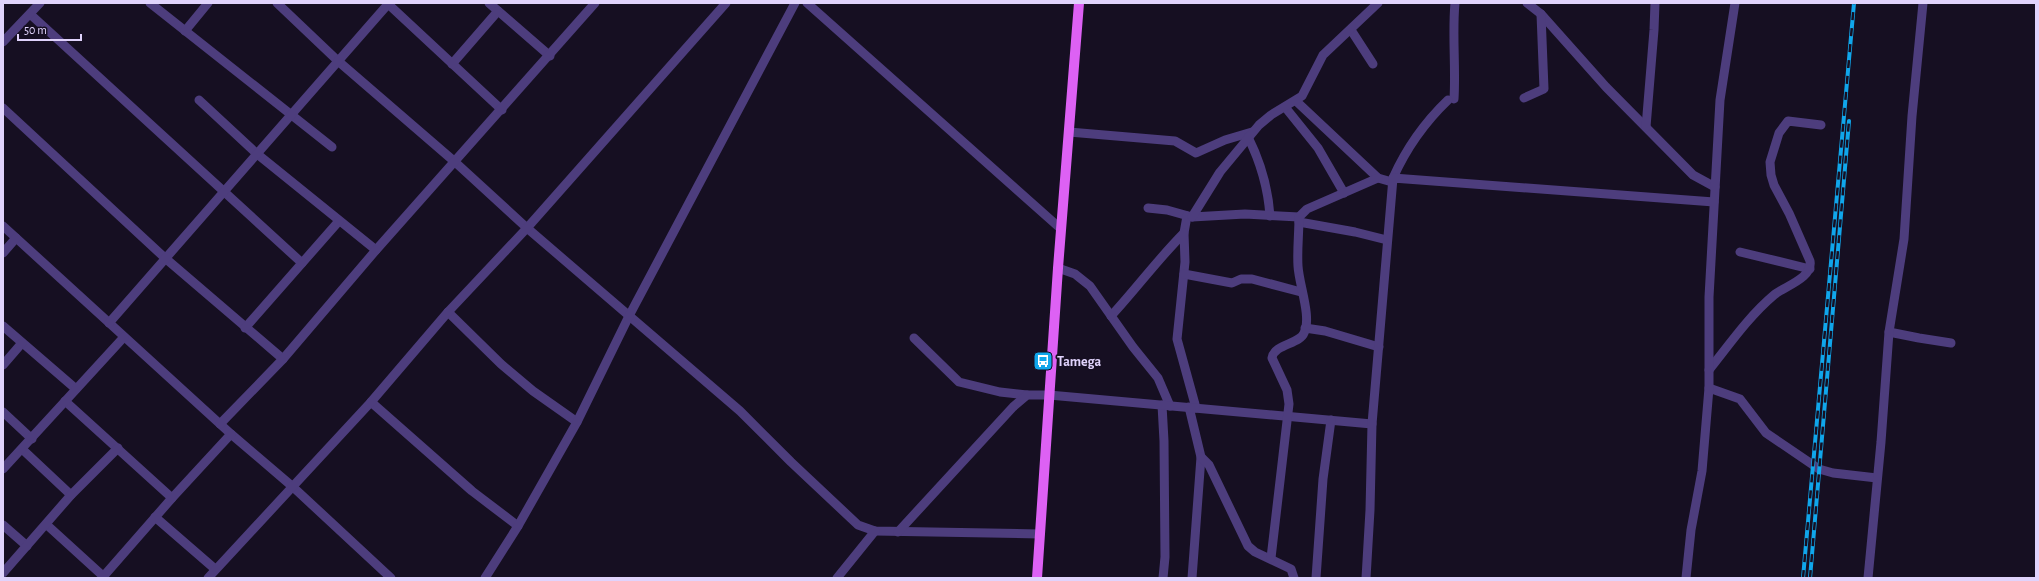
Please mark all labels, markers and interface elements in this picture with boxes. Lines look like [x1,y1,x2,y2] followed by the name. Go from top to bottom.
[18,16,81,42] scale bar
[24,24,47,36] text: 50 m
[1032,350,1054,372] bus stop icon: Tamega
[1057,355,1101,369] place label: Tamega

